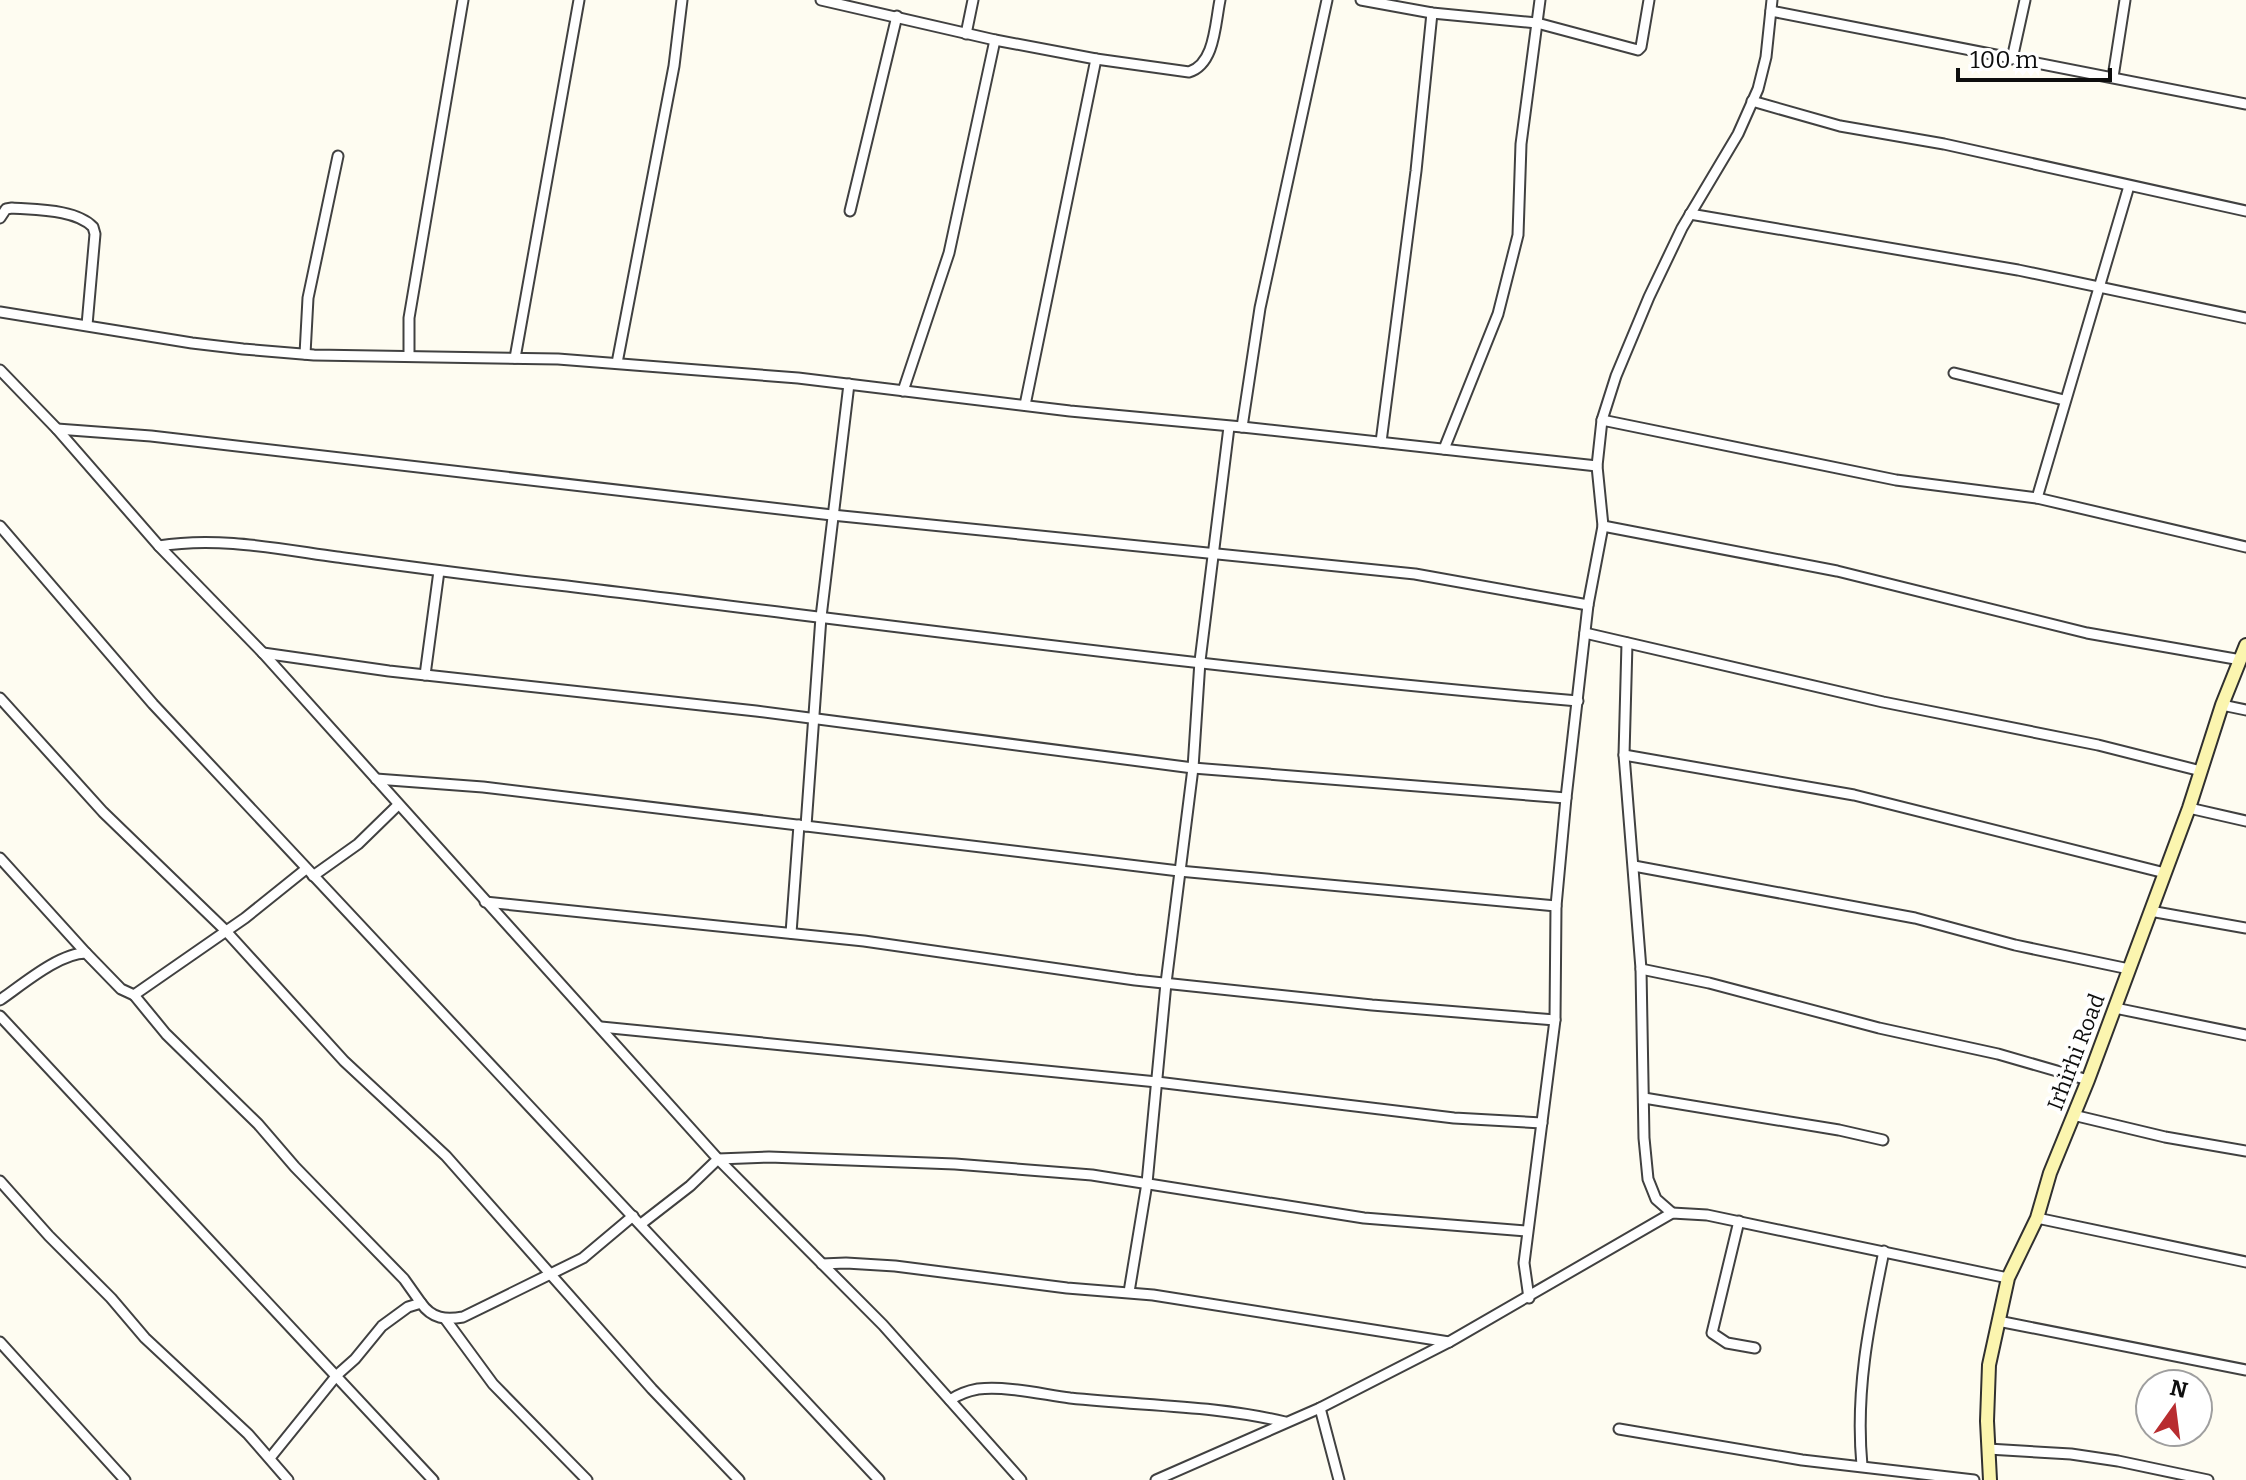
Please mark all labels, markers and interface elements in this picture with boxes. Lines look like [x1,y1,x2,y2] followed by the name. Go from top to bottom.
[1958,32,2110,82] scale bar
[1970,46,2038,74] text: 100 m
[2041,990,2111,1114] street label: Irhirhi Road
[2134,1368,2214,1448] north arrow
[2167,1374,2190,1404] text: N

